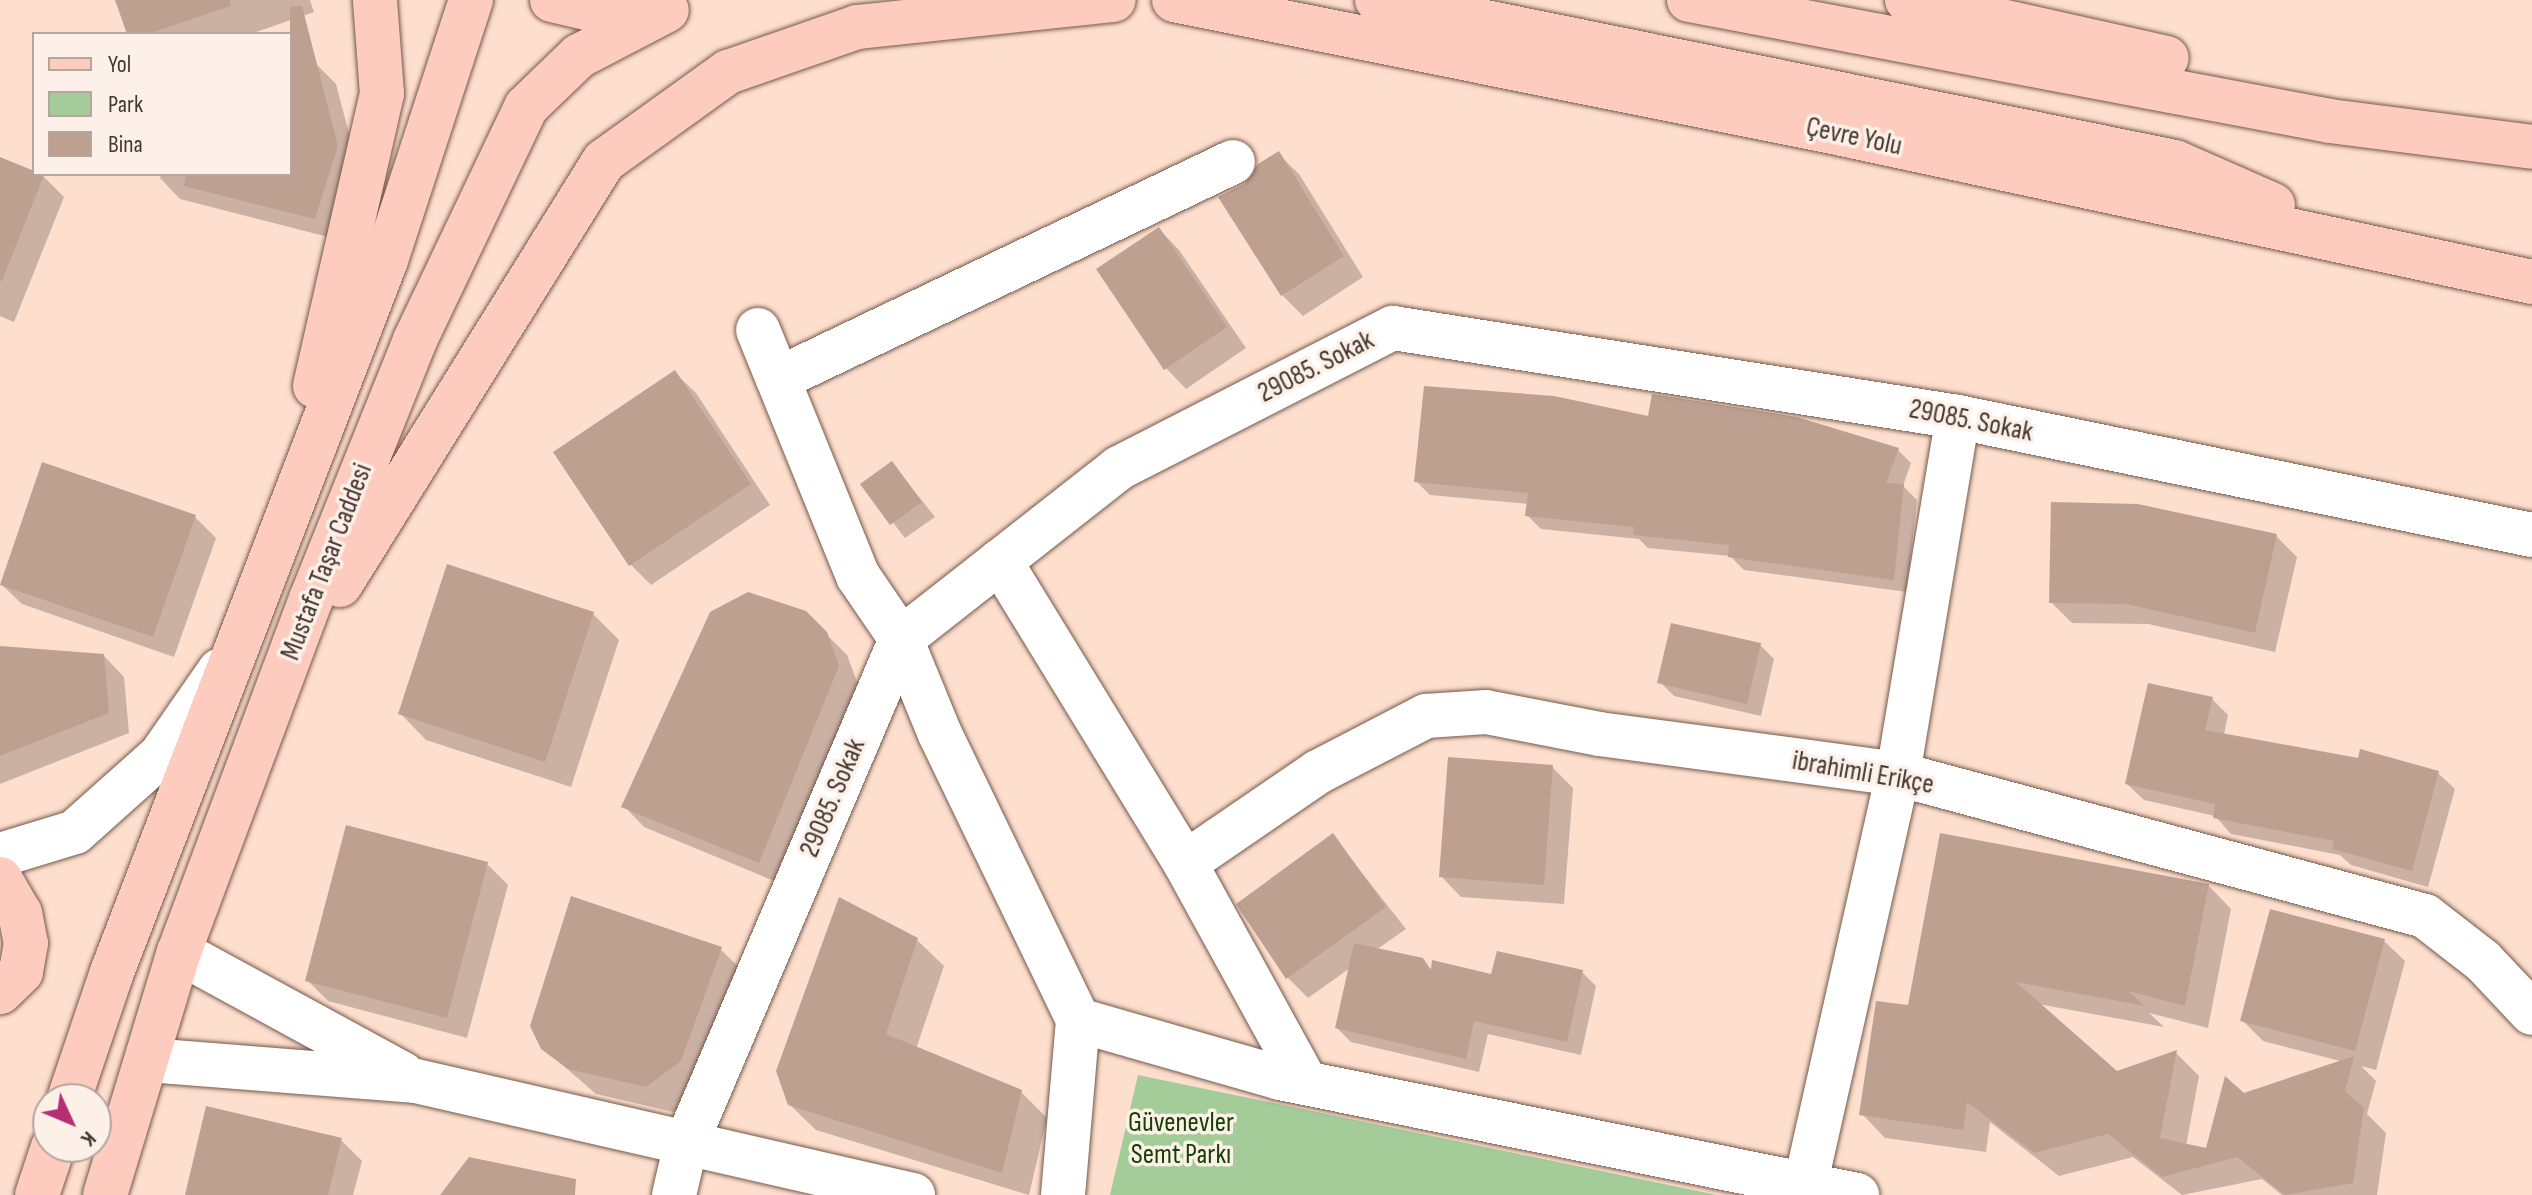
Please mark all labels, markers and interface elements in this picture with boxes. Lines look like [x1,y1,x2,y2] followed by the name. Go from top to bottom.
[32,32,292,176] legend
[108,50,131,79] text: Yol
[108,90,143,119] text: Park
[1803,110,1905,164] street label: Çevre Yolu
[108,130,143,159] text: Bina
[1253,324,1379,410] street label: 29085. Sokak
[1906,393,2036,449] street label: 29085. Sokak
[274,459,380,665] street label: Mustafa Taşar Caddesi
[793,734,873,862] street label: 29085. Sokak
[1790,744,1936,802] street label: ibrahimli Erikçe
[32,1083,112,1163] north arrow
[1128,1106,1234,1172] park label: Güvenevler Semt Parkı
[75,1125,102,1152] text: K

